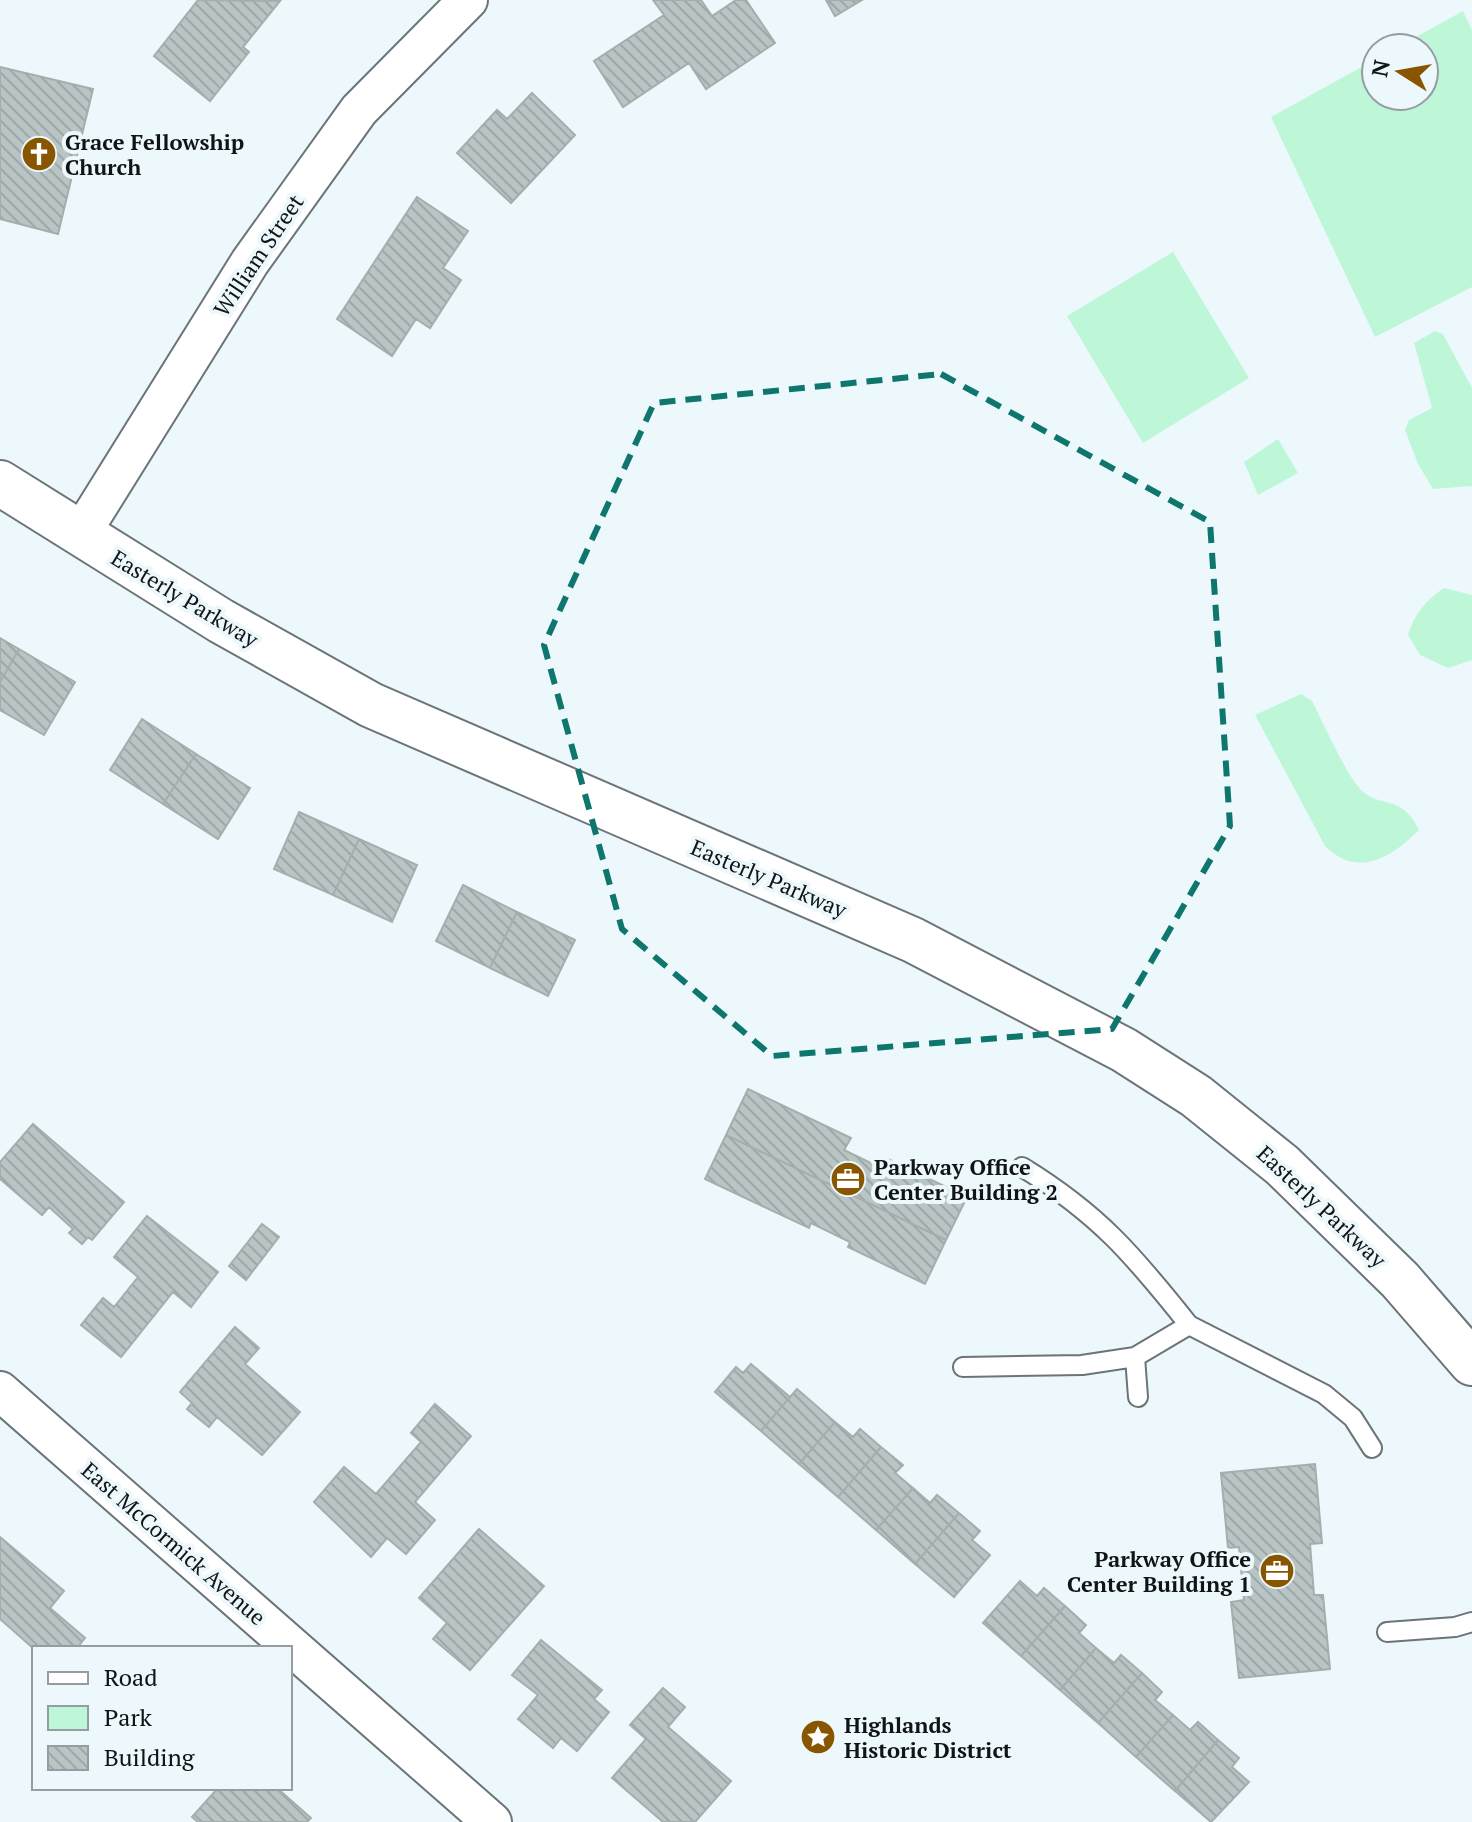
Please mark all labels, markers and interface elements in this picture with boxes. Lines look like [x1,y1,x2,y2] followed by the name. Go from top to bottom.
[1360,32,1440,112] north arrow
[1364,57,1396,79] text: N
[65,127,244,181] place label: Grace Fellowship Church
[20,135,58,173] church icon: Grace Fellowship Church
[207,188,309,322] street label: William Street
[106,543,265,654] street label: Easterly Parkway
[687,832,852,924] street label: Easterly Parkway
[1251,1139,1393,1274] street label: Easterly Parkway
[874,1152,1058,1206] place label: Parkway Office Center Building 2
[829,1160,867,1198] office icon: Parkway Office Center Building 2
[76,1455,272,1631] street label: East McCormick Avenue
[1067,1544,1251,1598] place label: Parkway Office Center Building 1
[1258,1552,1296,1590] office icon: Parkway Office Center Building 1
[32,1646,292,1790] legend
[104,1661,158,1693] text: Road
[104,1701,153,1733] text: Park
[844,1710,1012,1764] place label: Highlands Historic District
[799,1718,837,1756] place icon: Highlands Historic District
[104,1741,195,1773] text: Building

